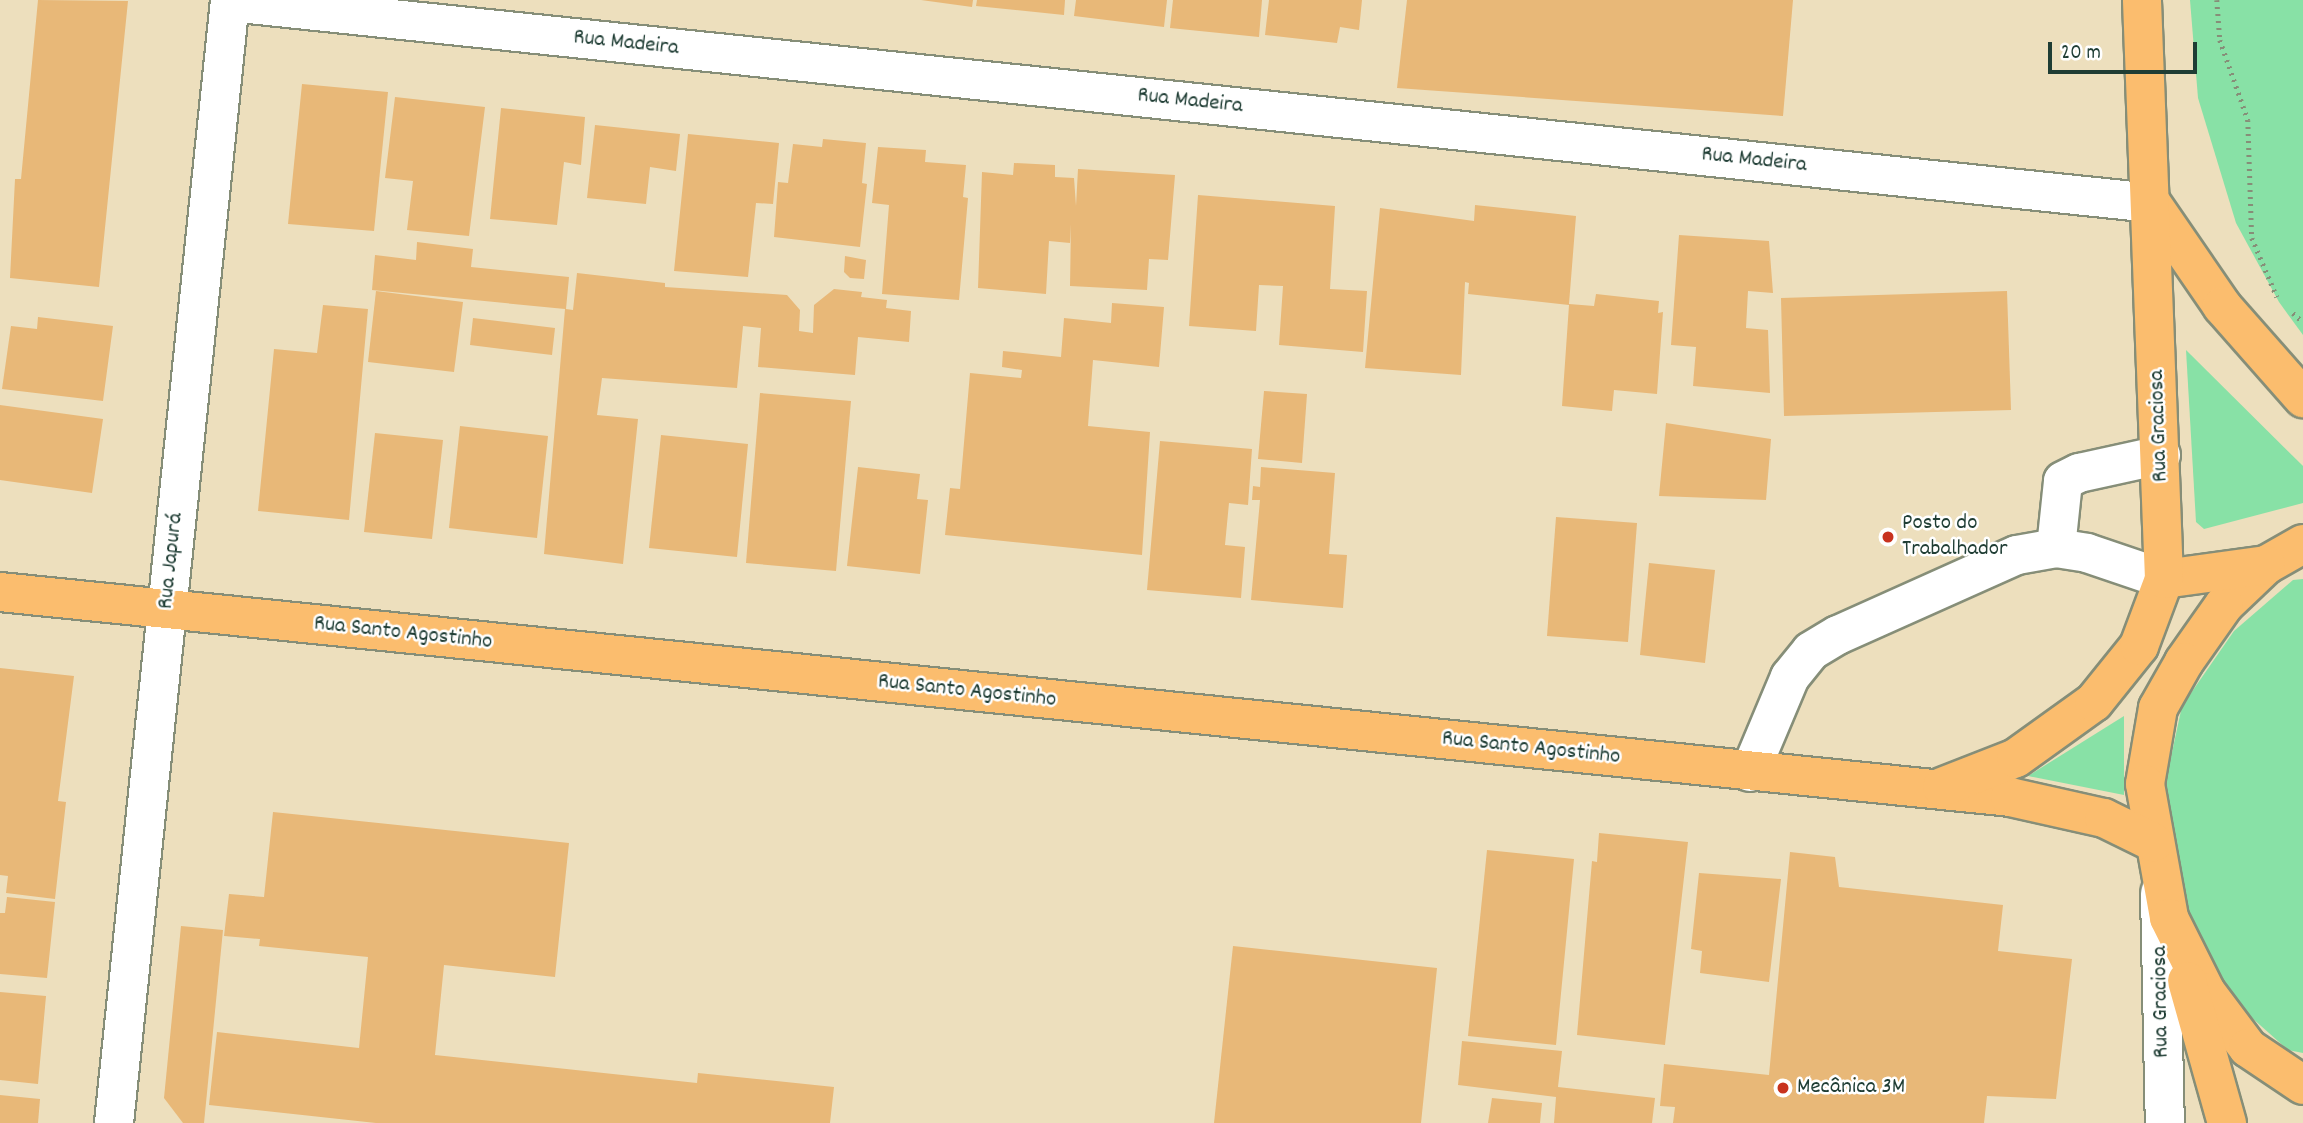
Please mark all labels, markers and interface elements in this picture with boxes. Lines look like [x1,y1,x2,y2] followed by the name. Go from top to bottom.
[572,25,680,63] street label: Rua Madeira
[2051,28,2200,72] scale bar
[2061,39,2101,69] text: 20 m
[1136,83,1244,121] street label: Rua Madeira
[1700,142,1808,180] street label: Rua Madeira
[2144,369,2176,483] street label: Rua Graciosa
[1902,510,2008,564] place label: Posto do Trabalhador
[153,511,191,611] street label: Rua Japurá
[1880,529,1896,545] marker: Posto do Trabalhador
[312,611,494,657] street label: Rua Santo Agostinho
[876,669,1058,715] street label: Rua Santo Agostinho
[1440,726,1622,772] street label: Rua Santo Agostinho
[2147,946,2177,1058] street label: Rua Graciosa
[1797,1074,1905,1102] place label: Mecânica 3M
[1775,1080,1791,1096] marker: Mecânica 3M

